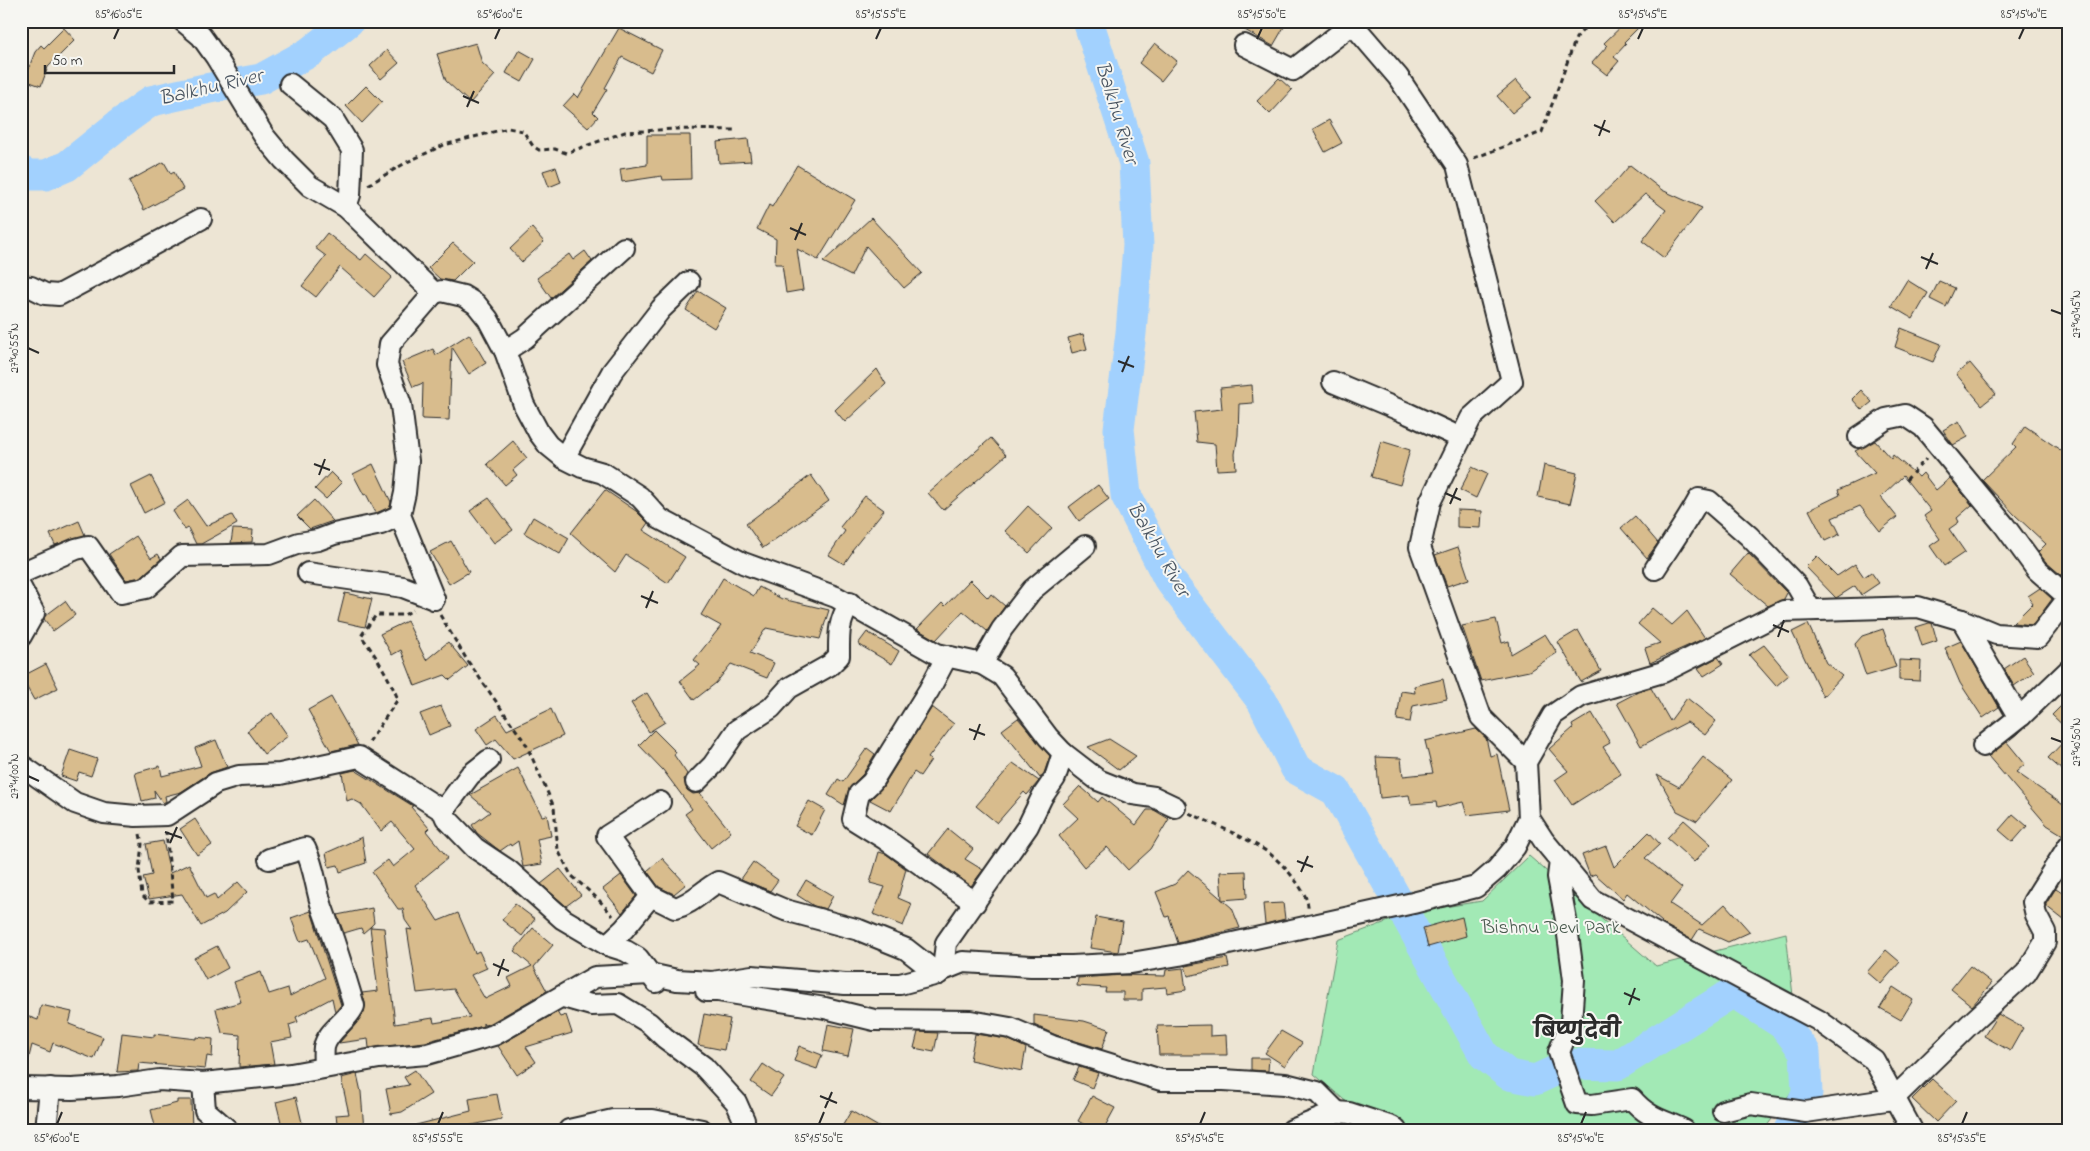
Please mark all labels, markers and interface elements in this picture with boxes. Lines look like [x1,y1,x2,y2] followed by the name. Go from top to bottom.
[95,6,143,24] text: 85°16'05"E
[477,6,523,24] text: 85°16'00"E
[856,6,906,24] text: 85°15'55"E
[1238,6,1286,24] text: 85°15'50"E
[1619,6,1667,24] text: 85°15'45"E
[2001,6,2047,24] text: 85°15'40"E
[45,42,174,74] scale bar
[52,50,83,72] text: 50 m
[1086,58,1146,170] water label: Balkhu River
[156,61,268,114] water label: Balkhu River
[2068,290,2086,338] text: 27°40'45"N
[6,323,24,373] text: 27°40'55"N
[1119,497,1199,605] water label: Balkhu River
[2068,718,2086,766] text: 27°40'50"N
[6,753,24,799] text: 27°41'00"N
[1480,914,1621,943] park label: Bishnu Devi Park
[1532,1012,1622,1047] district label: बिष्णुदेवी
[34,1130,80,1148] text: 85°16'00"E
[413,1130,463,1148] text: 85°15'55"E
[795,1130,843,1148] text: 85°15'50"E
[1176,1130,1224,1148] text: 85°15'45"E
[1558,1130,1604,1148] text: 85°15'40"E
[1938,1130,1986,1148] text: 85°15'35"E

